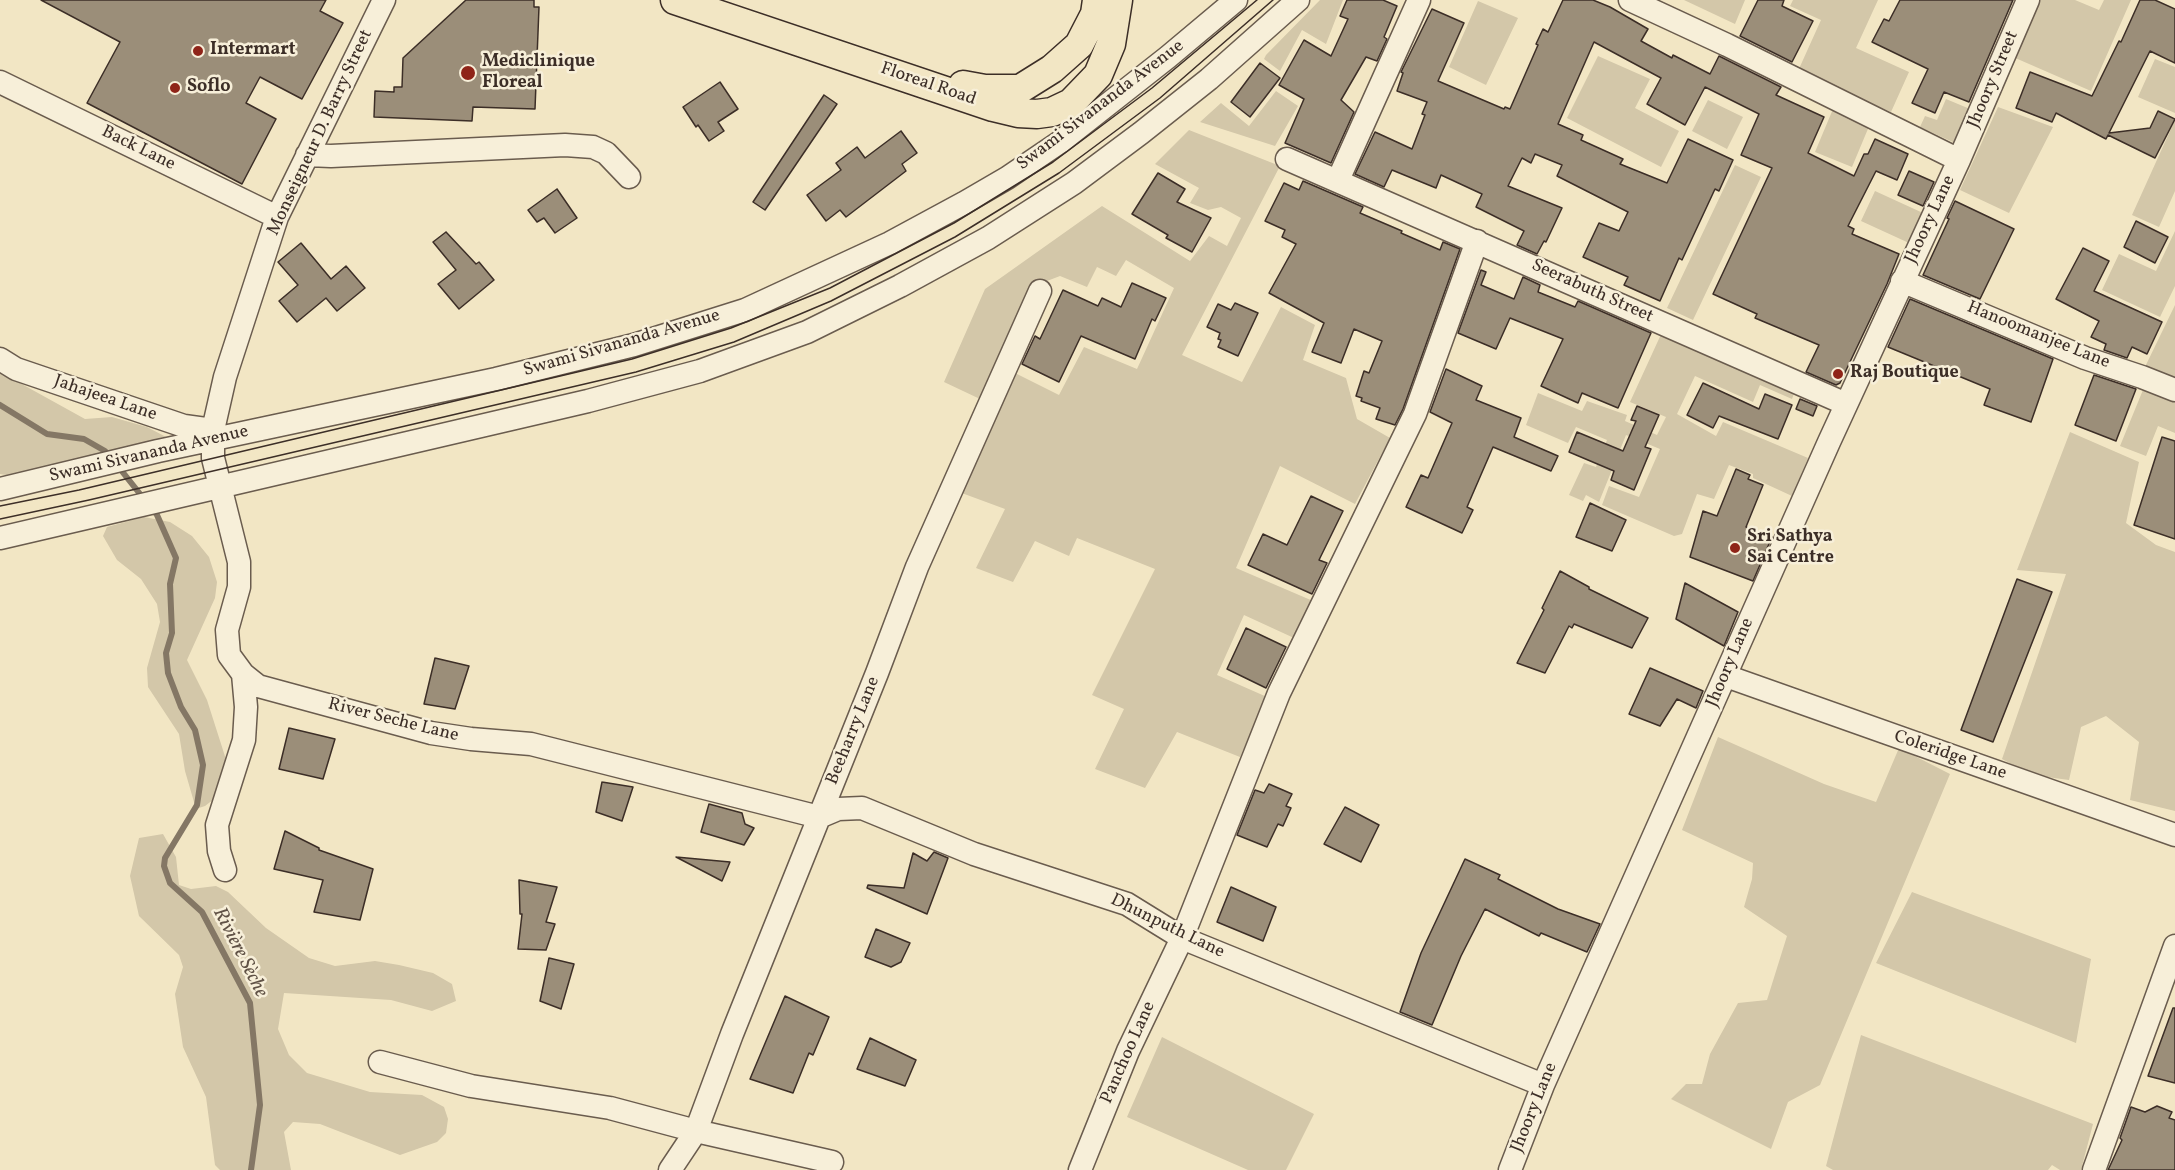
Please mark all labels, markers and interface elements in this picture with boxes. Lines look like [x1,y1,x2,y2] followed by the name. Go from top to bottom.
[264,27,378,239] street label: Monseigneur D. Barry Street
[1964,28,2024,132] street label: Jhoory Street
[1013,36,1189,176] street label: Swami Sivananda Avenue
[210,40,296,62] place label: Intermart
[191,44,205,58] marker: Intermart
[482,52,595,94] place label: Mediclinique Floreal
[877,59,979,111] street label: Floreal Road
[459,64,477,82] marker: Mediclinique Floreal
[187,77,231,99] place label: Soflo
[168,81,182,95] marker: Soflo
[98,122,178,176] street label: Back Lane
[1901,172,1961,268] street label: Jhoory Lane
[1528,255,1656,329] street label: Seerabuth Street
[1963,297,2113,375] street label: Hanoomanjee Lane
[521,306,723,382] street label: Swami Sivananda Avenue
[1850,363,1959,385] place label: Raj Boutique
[1831,367,1845,381] marker: Raj Boutique
[51,371,159,427] street label: Jahajeea Lane
[47,422,251,488] street label: Swami Sivananda Avenue
[1747,527,1834,570] place label: Sri Sathya Sai Centre
[1728,541,1742,555] marker: Sri Sathya Sai Centre
[1702,615,1760,711] street label: Jhoory Lane
[823,674,885,788] street label: Beeharry Lane
[325,694,461,748] street label: River Seche Lane
[1891,727,2009,785] street label: Coleridge Lane
[1106,890,1228,964] street label: Dhunputh Lane
[206,904,272,1002] water label: Rivière Sèche
[1097,999,1161,1107] street label: Panchoo Lane
[1507,1060,1563,1156] street label: Jhoory Lane

